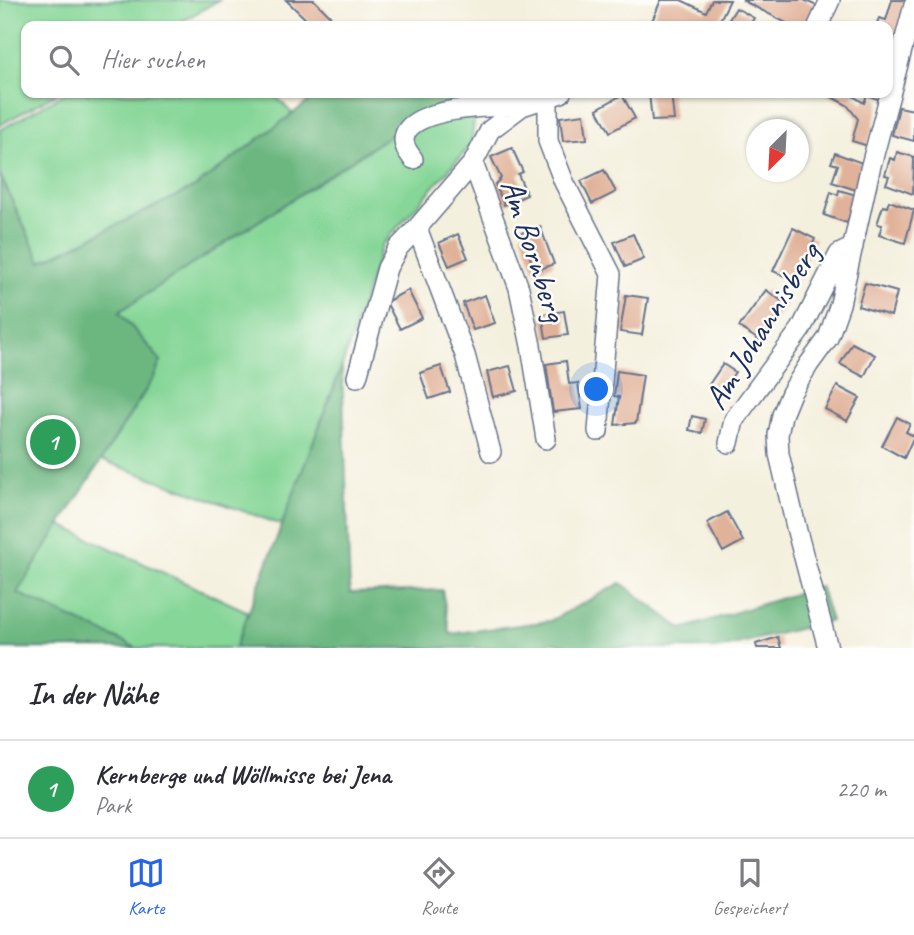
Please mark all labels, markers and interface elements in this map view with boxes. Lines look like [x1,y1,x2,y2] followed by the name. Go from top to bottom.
[21,21,893,98] search box
[45,41,83,79] icon: search
[101,43,205,76] text: Hier suchen
[746,119,809,182] north arrow
[491,173,577,329] street label: Am Bornberg
[694,233,831,417] street label: Am Johannisberg
[579,372,613,406] your location
[30,416,76,468] pin: 1
[28,675,157,713] text: In der Nähe
[95,758,391,791] text: Kernberge und Wöllmisse bei Jena
[46,775,56,804] text: 1
[837,775,886,804] text: 220 m
[95,791,131,820] text: Park
[127,854,165,920] tab: Karte
[420,854,458,920] tab: Route
[713,854,787,920] tab: Gespeichert

